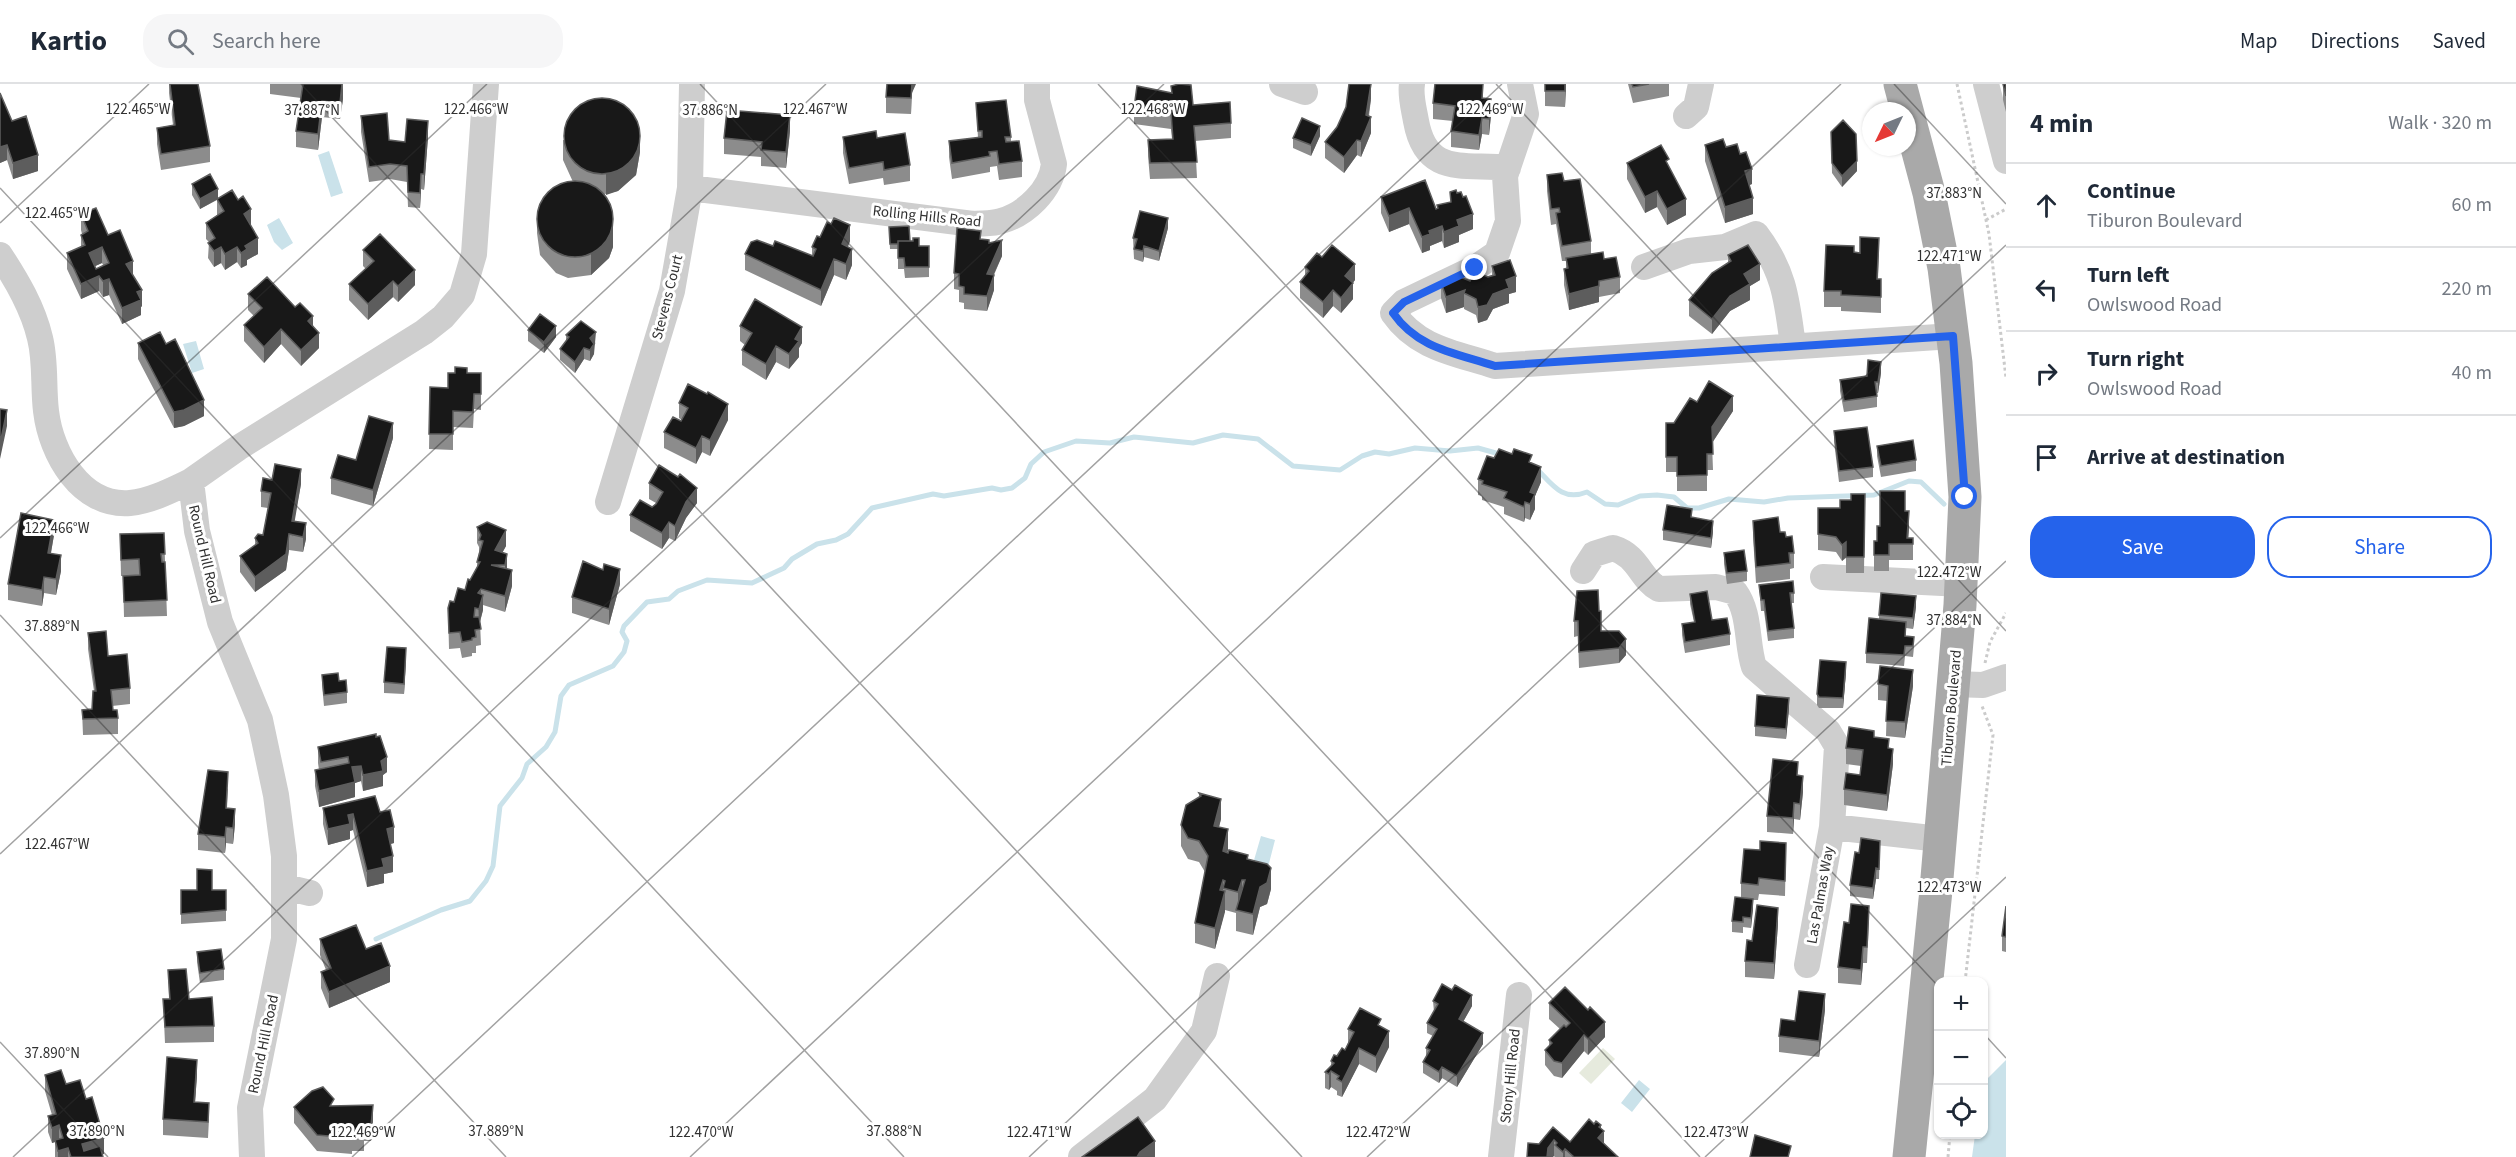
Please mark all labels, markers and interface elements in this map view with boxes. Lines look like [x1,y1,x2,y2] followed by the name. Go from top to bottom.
[143,14,563,68] search box
[30,21,107,61] text: Kartio
[164,25,197,58] icon: search
[212,25,321,57] text: Search here
[2240,26,2278,56] text: Map
[2311,26,2399,56] text: Directions
[2432,26,2486,56] text: Saved
[105,99,171,120] text: 122.465°W
[443,99,509,120] text: 122.466°W
[782,99,848,120] text: 122.467°W
[1120,99,1186,120] text: 122.468°W
[1458,99,1524,120] text: 122.469°W
[284,100,340,121] text: 37.887°N
[682,100,738,121] text: 37.886°N
[1862,102,1916,156] north arrow
[2030,105,2093,142] text: 4 min
[2388,109,2492,137] text: Walk · 320 m
[2087,175,2176,207] text: Continue
[1926,183,1982,204] text: 37.883°N
[2030,189,2063,222] icon: ahead
[2452,191,2492,219] text: 60 m
[872,200,982,233] street label: Rolling Hills Road
[24,203,90,224] text: 122.465°W
[2087,207,2243,235] text: Tiburon Boulevard
[1916,246,1982,267] text: 122.471°W
[647,252,688,342] street label: Stevens Court
[1461,254,1487,280] route end
[2087,259,2169,291] text: Turn left
[2030,273,2063,306] icon: left
[2442,275,2492,303] text: 220 m
[2087,291,2222,319] text: Owlswood Road
[2087,343,2184,375] text: Turn right
[2030,357,2063,390] icon: right
[2452,359,2492,387] text: 40 m
[2087,375,2222,403] text: Owlswood Road
[2030,441,2063,474] icon: arrive
[2087,441,2285,473] text: Arrive at destination
[1951,483,1977,509] route start
[183,503,226,605] street label: Round Hill Road
[2030,516,2255,578] button: Save
[2267,516,2492,578] button: Share
[24,518,90,539] text: 122.466°W
[1916,562,1982,583] text: 122.472°W
[1926,610,1982,631] text: 37.884°N
[24,616,80,637] text: 37.889°N
[1936,649,1967,767] street label: Tiburon Boulevard
[24,834,90,855] text: 122.467°W
[1802,845,1839,946] street label: Las Palmas Way
[1916,877,1982,898] text: 122.473°W
[1934,977,1988,1139] map controls
[1934,977,1988,1031] button: +
[243,993,284,1095] street label: Round Hill Road
[1495,1028,1526,1124] street label: Stony Hill Road
[1934,1031,1988,1085] button: −
[24,1043,80,1064] text: 37.890°N
[1934,1085,1988,1139] button: locate
[69,1121,125,1142] text: 37.890°N
[468,1121,524,1142] text: 37.889°N
[866,1121,922,1142] text: 37.888°N
[330,1122,396,1143] text: 122.469°W
[668,1122,734,1143] text: 122.470°W
[1006,1122,1072,1143] text: 122.471°W
[1345,1122,1411,1143] text: 122.472°W
[1683,1122,1749,1143] text: 122.473°W

